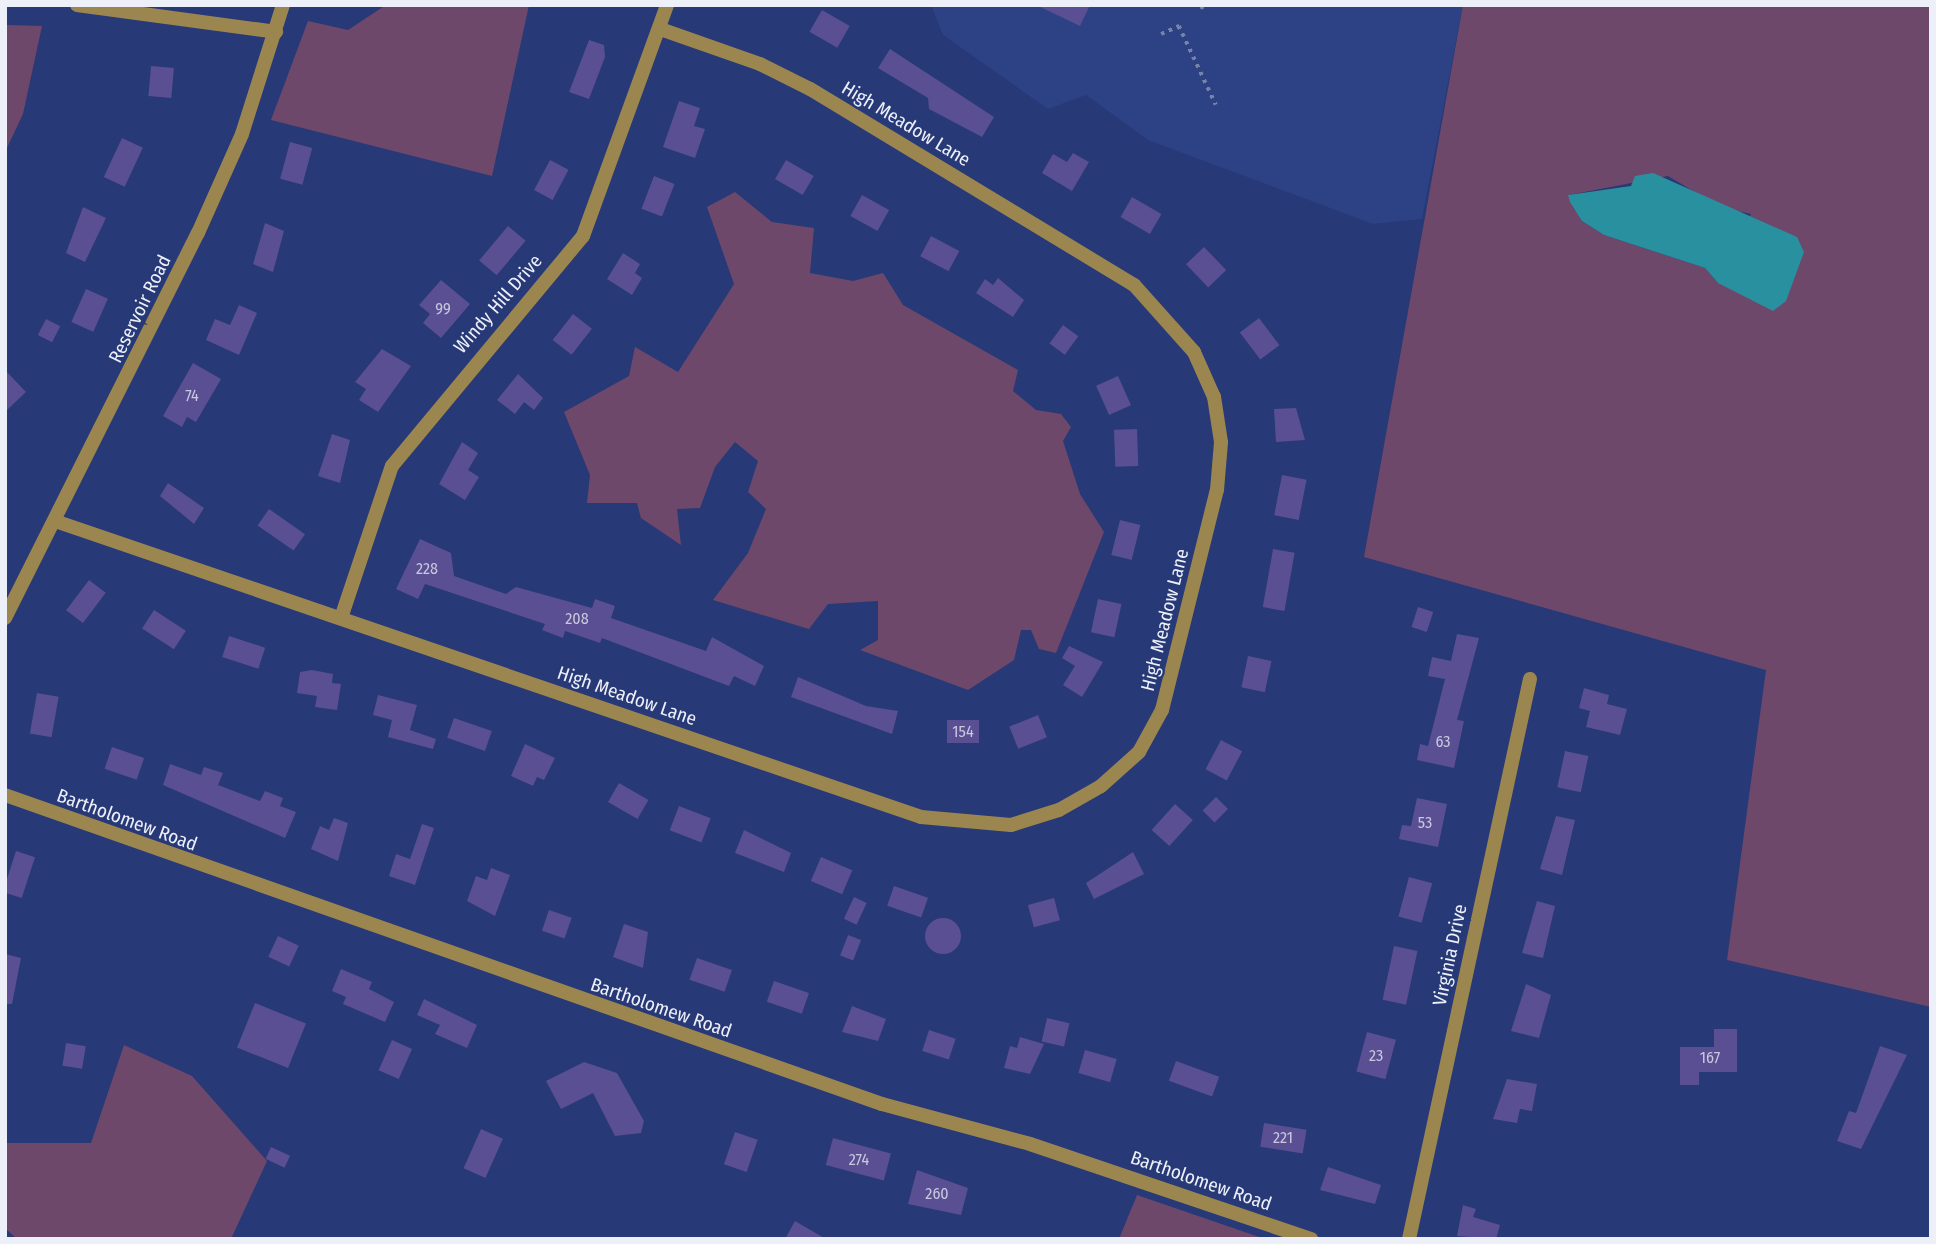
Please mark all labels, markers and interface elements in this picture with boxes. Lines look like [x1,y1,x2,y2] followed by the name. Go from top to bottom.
[838,77,974,171] street label: High Meadow Lane
[449,250,547,358] street label: Windy Hill Drive
[104,251,176,367] street label: Reservoir Road
[435,299,451,319] house number: 99
[185,386,199,406] house number: 74
[1136,546,1194,694] street label: High Meadow Lane
[416,559,438,579] house number: 228
[565,609,589,629] house number: 208
[554,661,700,731] street label: High Meadow Lane
[952,722,974,742] house number: 154
[1435,732,1451,752] house number: 63
[54,784,200,856] street label: Bartholomew Road
[1418,813,1432,833] house number: 53
[1428,902,1472,1008] street label: Virginia Drive
[587,973,735,1043] street label: Bartholomew Road
[1369,1046,1383,1066] house number: 23
[1700,1048,1720,1068] house number: 167
[1273,1128,1293,1148] house number: 221
[1127,1146,1275,1216] street label: Bartholomew Road
[849,1150,869,1170] house number: 274
[925,1184,949,1204] house number: 260

